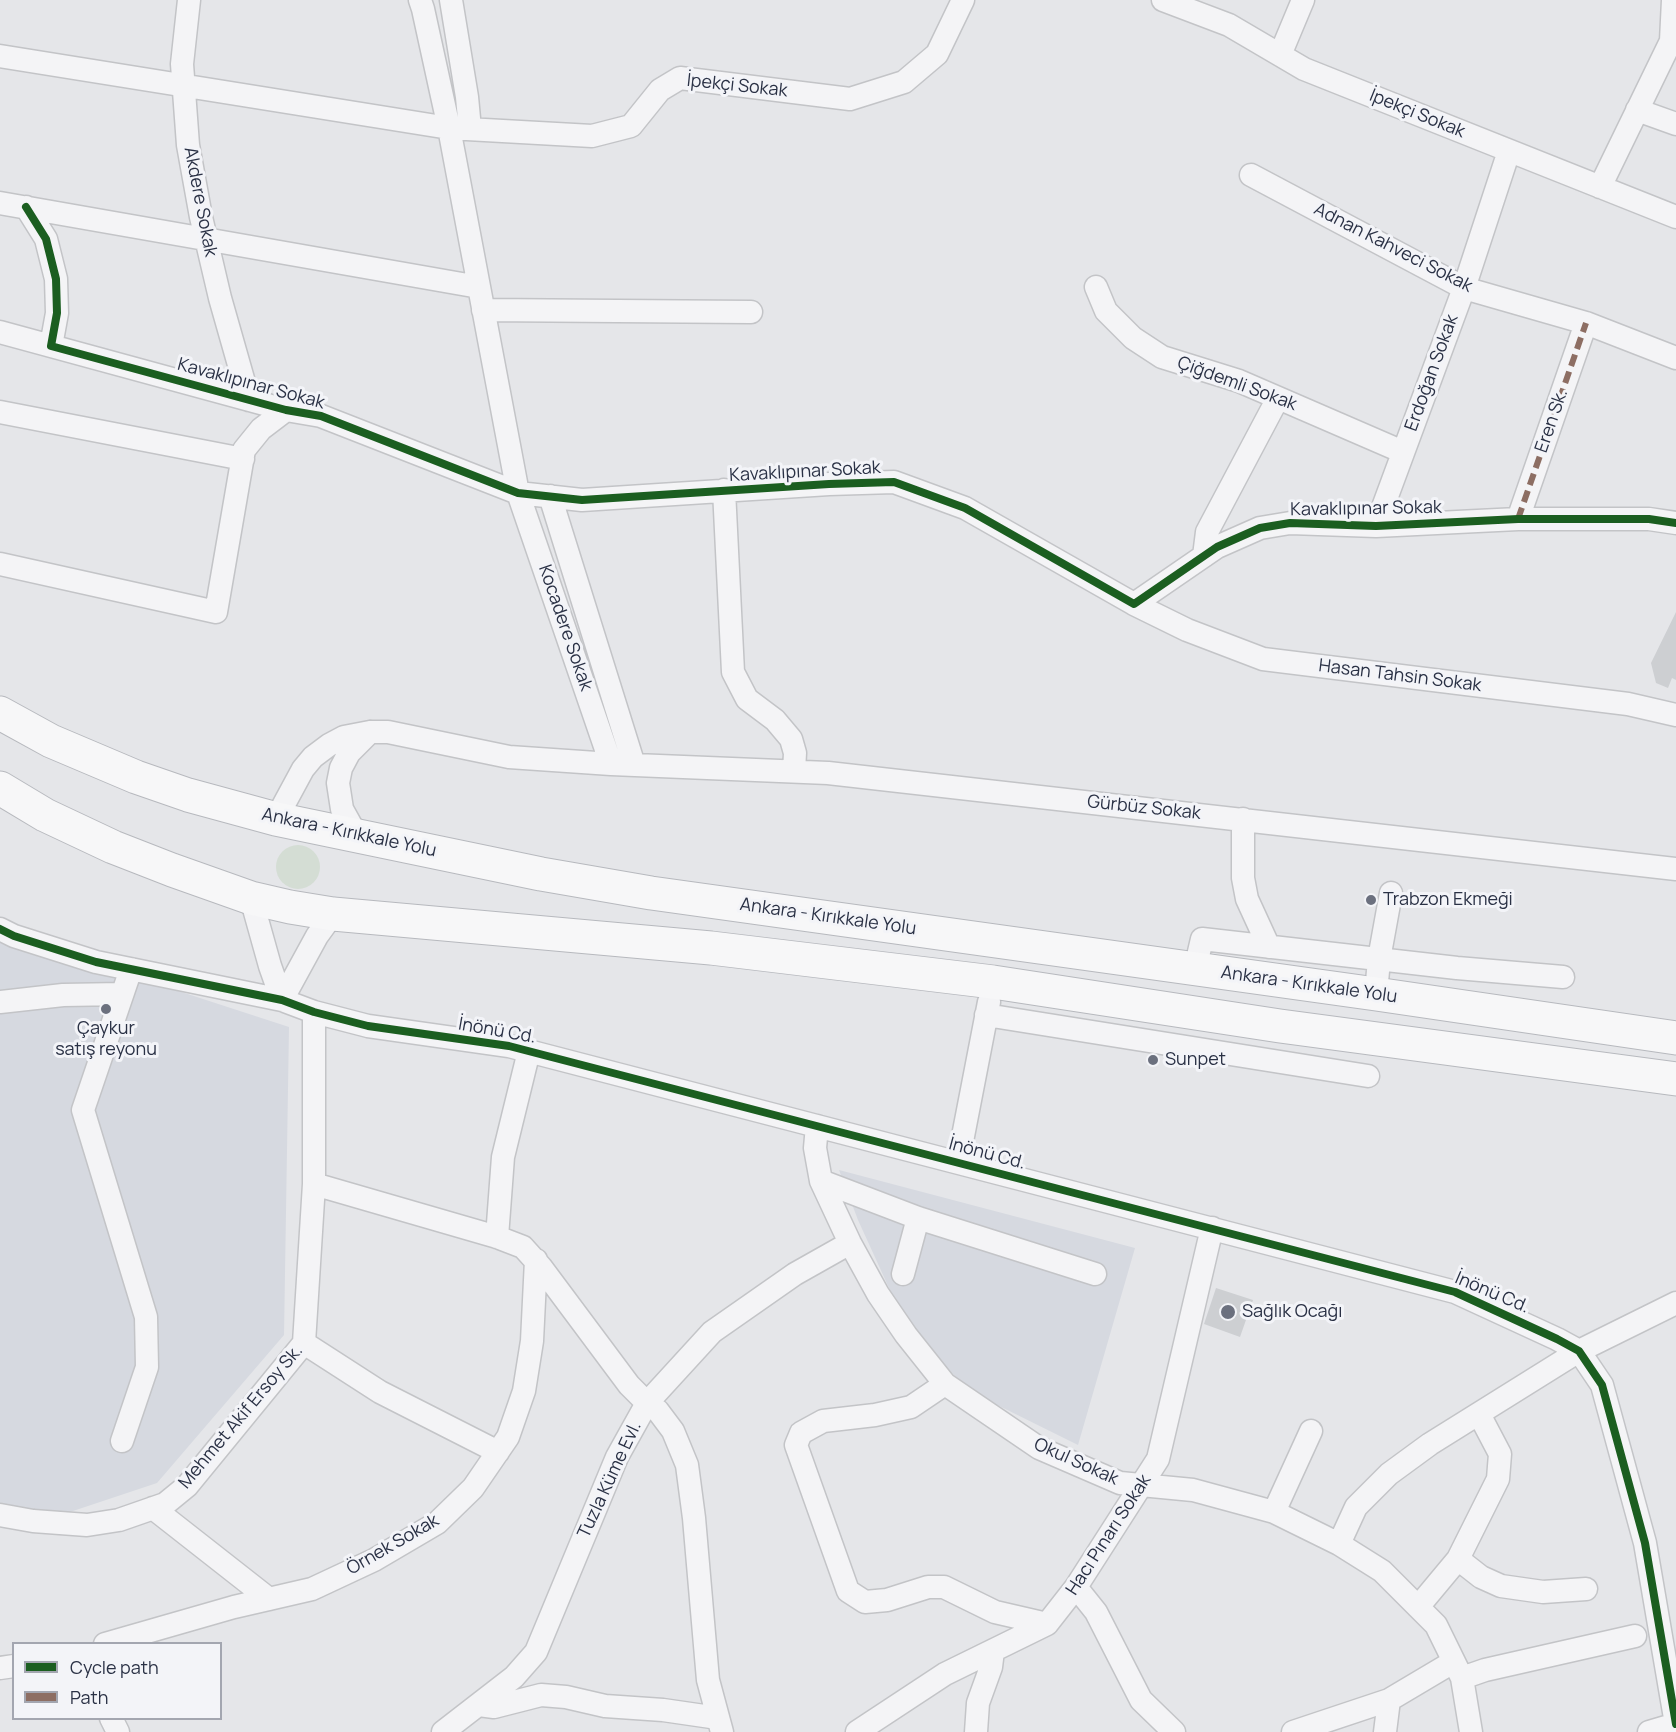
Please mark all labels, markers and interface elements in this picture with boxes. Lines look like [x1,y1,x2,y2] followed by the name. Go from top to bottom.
[686,70,788,102] street label: İpekçi Sokak
[1366,85,1468,143] street label: İpekçi Sokak
[179,145,221,259] street label: Akdere Sokak
[1310,199,1476,297] street label: Adnan Kahveci Sokak
[1401,312,1463,434] street label: Erdoğan Sokak
[1174,352,1300,416] street label: Çiğdemli Sokak
[175,354,327,414] street label: Kavaklıpınar Sokak
[1531,386,1573,456] street label: Eren Sk.
[729,457,881,487] street label: Kavaklıpınar Sokak
[1290,497,1442,521] street label: Kavaklıpınar Sokak
[533,562,597,694] street label: Kocadere Sokak
[1317,655,1483,697] street label: Hasan Tahsin Sokak
[1086,791,1202,825] street label: Gürbüz Sokak
[260,804,438,862] street label: Ankara - Kırıkkale Yolu
[1383,889,1513,911] place label: Trabzon Ekmeği
[1364,893,1378,907] marker: Trabzon Ekmeği
[738,894,918,940] street label: Ankara - Kırıkkale Yolu
[1219,962,1399,1008] street label: Ankara - Kırıkkale Yolu
[99,1002,113,1016] marker: Çaykur satış reyonu
[456,1014,538,1048] street label: İnönü Cd.
[55,1018,157,1060] place label: Çaykur satış reyonu
[1165,1049,1226,1071] place label: Sunpet
[1146,1053,1160,1067] marker: Sunpet
[946,1133,1028,1175] street label: İnönü Cd.
[1452,1268,1532,1318] street label: İnönü Cd.
[1242,1301,1342,1323] place label: Sağlık Ocağı
[1219,1303,1237,1321] marker: Sağlık Ocağı
[174,1341,308,1493] street label: Mehmet Akif Ersoy Sk.
[574,1418,646,1542] street label: Tuzla Küme Evl.
[1030,1434,1122,1490] street label: Okul Sokak
[1062,1471,1156,1599] street label: Hacı Pınarı Sokak
[343,1510,443,1580] street label: Örnek Sokak
[12,1642,222,1720] legend
[70,1655,159,1679] text: Cycle path
[70,1685,108,1709] text: Path

